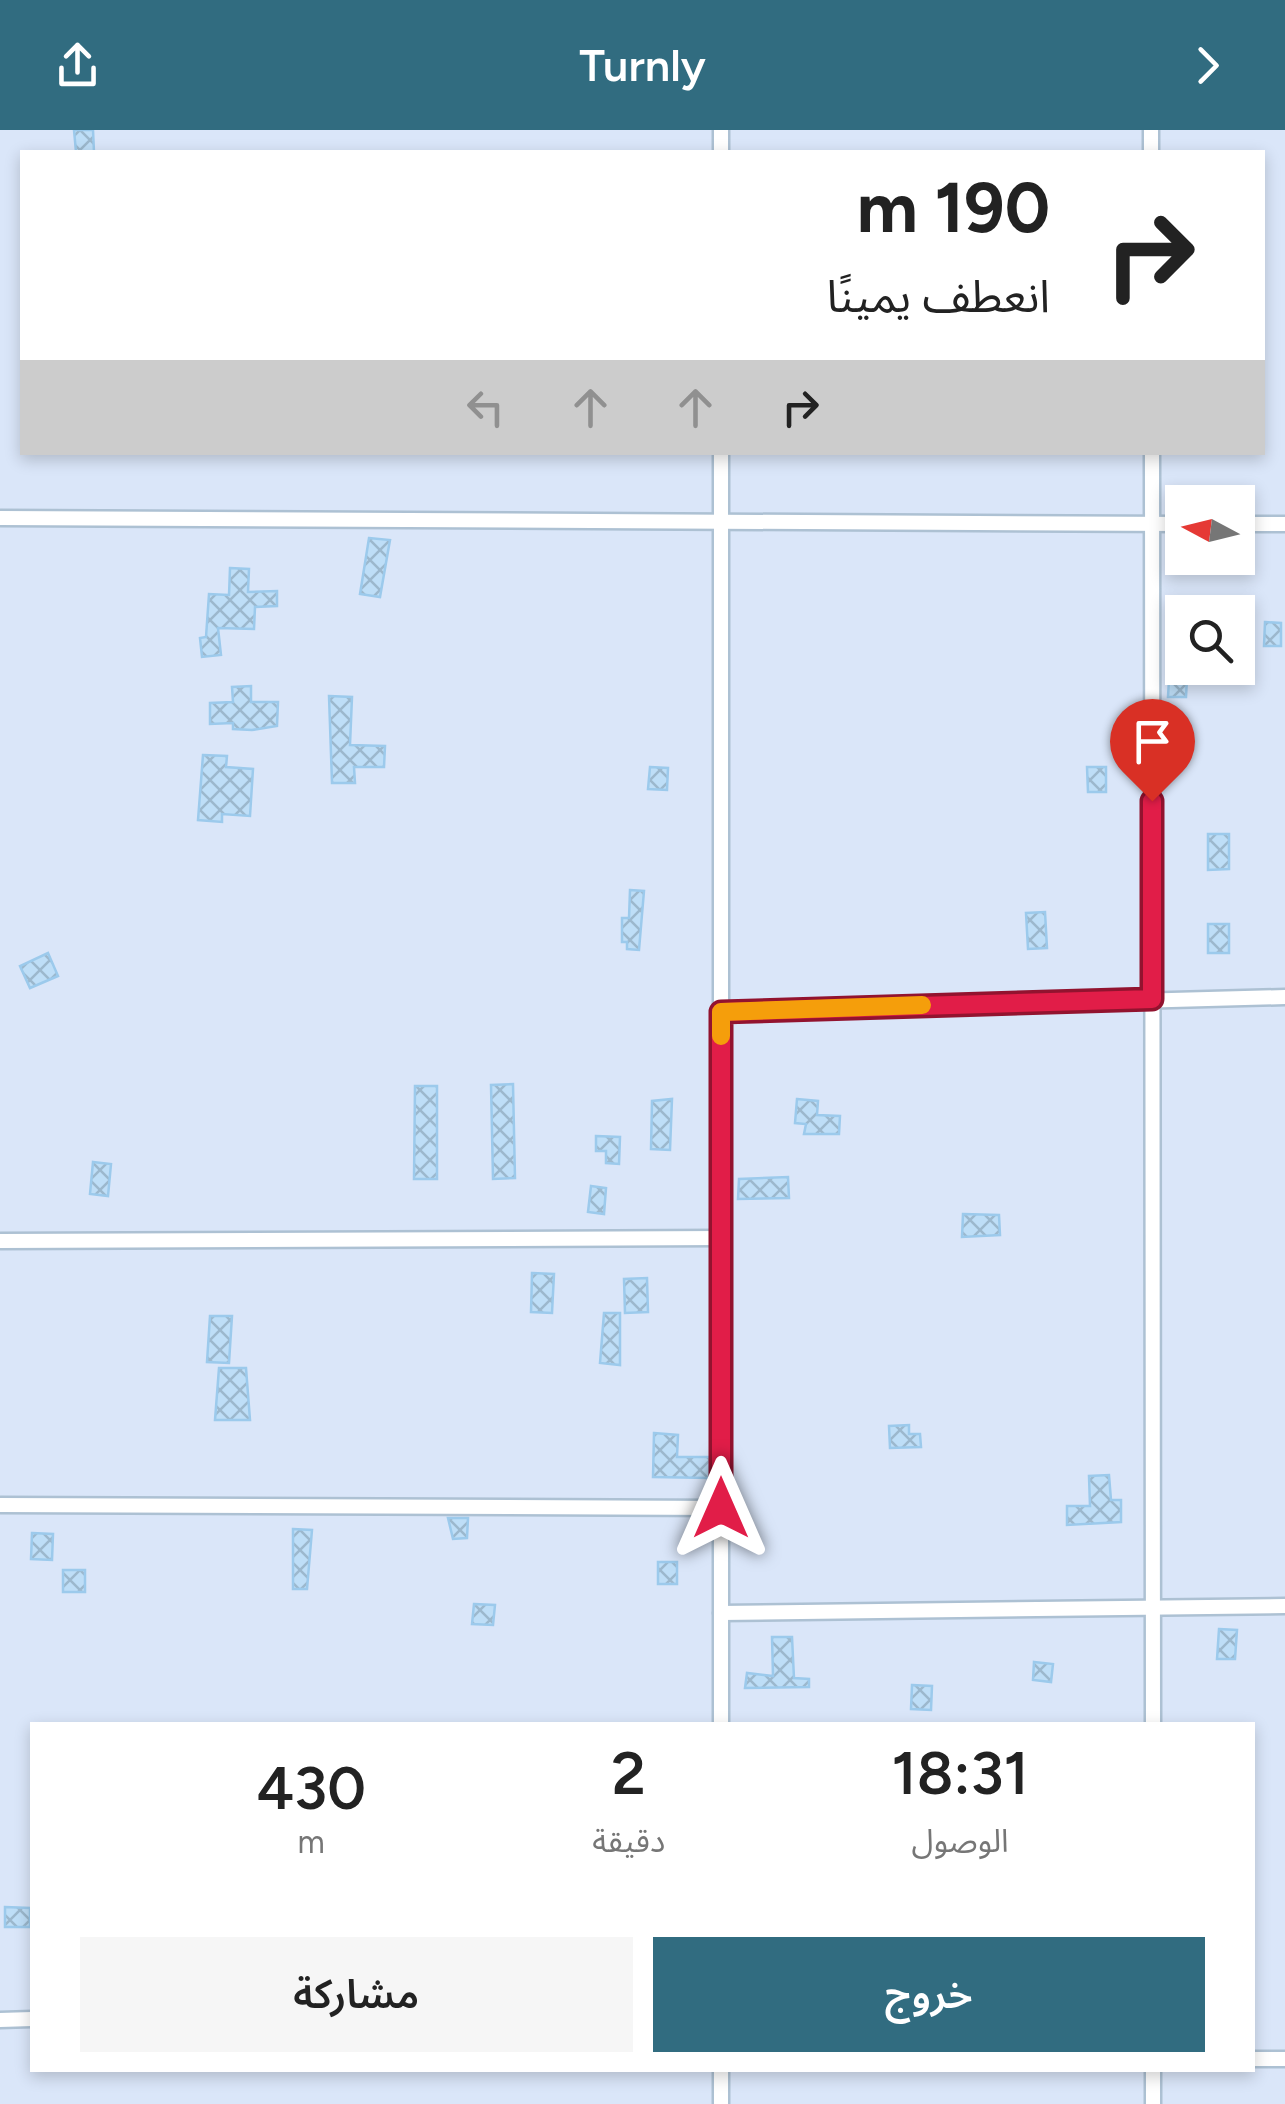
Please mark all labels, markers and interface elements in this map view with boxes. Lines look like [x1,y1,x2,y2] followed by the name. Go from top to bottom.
[50,38,105,93] icon: share
[579,38,706,92] text: Turnly
[1180,38,1235,93] icon: forward
[857,165,1050,250] text: 190 m
[1085,190,1215,320] icon: right
[826,269,1050,323] text: انعطف يمينًا
[458,380,513,435] icon: left
[563,380,618,435] icon: ahead
[668,380,723,435] icon: ahead
[773,380,828,435] icon: right
[1165,485,1255,575] north arrow
[1165,485,1255,685] map controls
[1165,595,1255,685] button: search
[1110,699,1195,802] pin
[1125,714,1180,769] icon: arrive
[669,1456,773,1560] position arrow
[612,1737,646,1809] text: 2
[892,1737,1029,1809] text: 18:31
[256,1752,366,1824] text: 430
[592,1822,665,1860] text: دقيقة
[911,1822,1009,1860] text: الوصول
[298,1823,325,1861] text: m
[80,1937,633,2052] button: مشاركة
[653,1937,1205,2052] button: خروج

